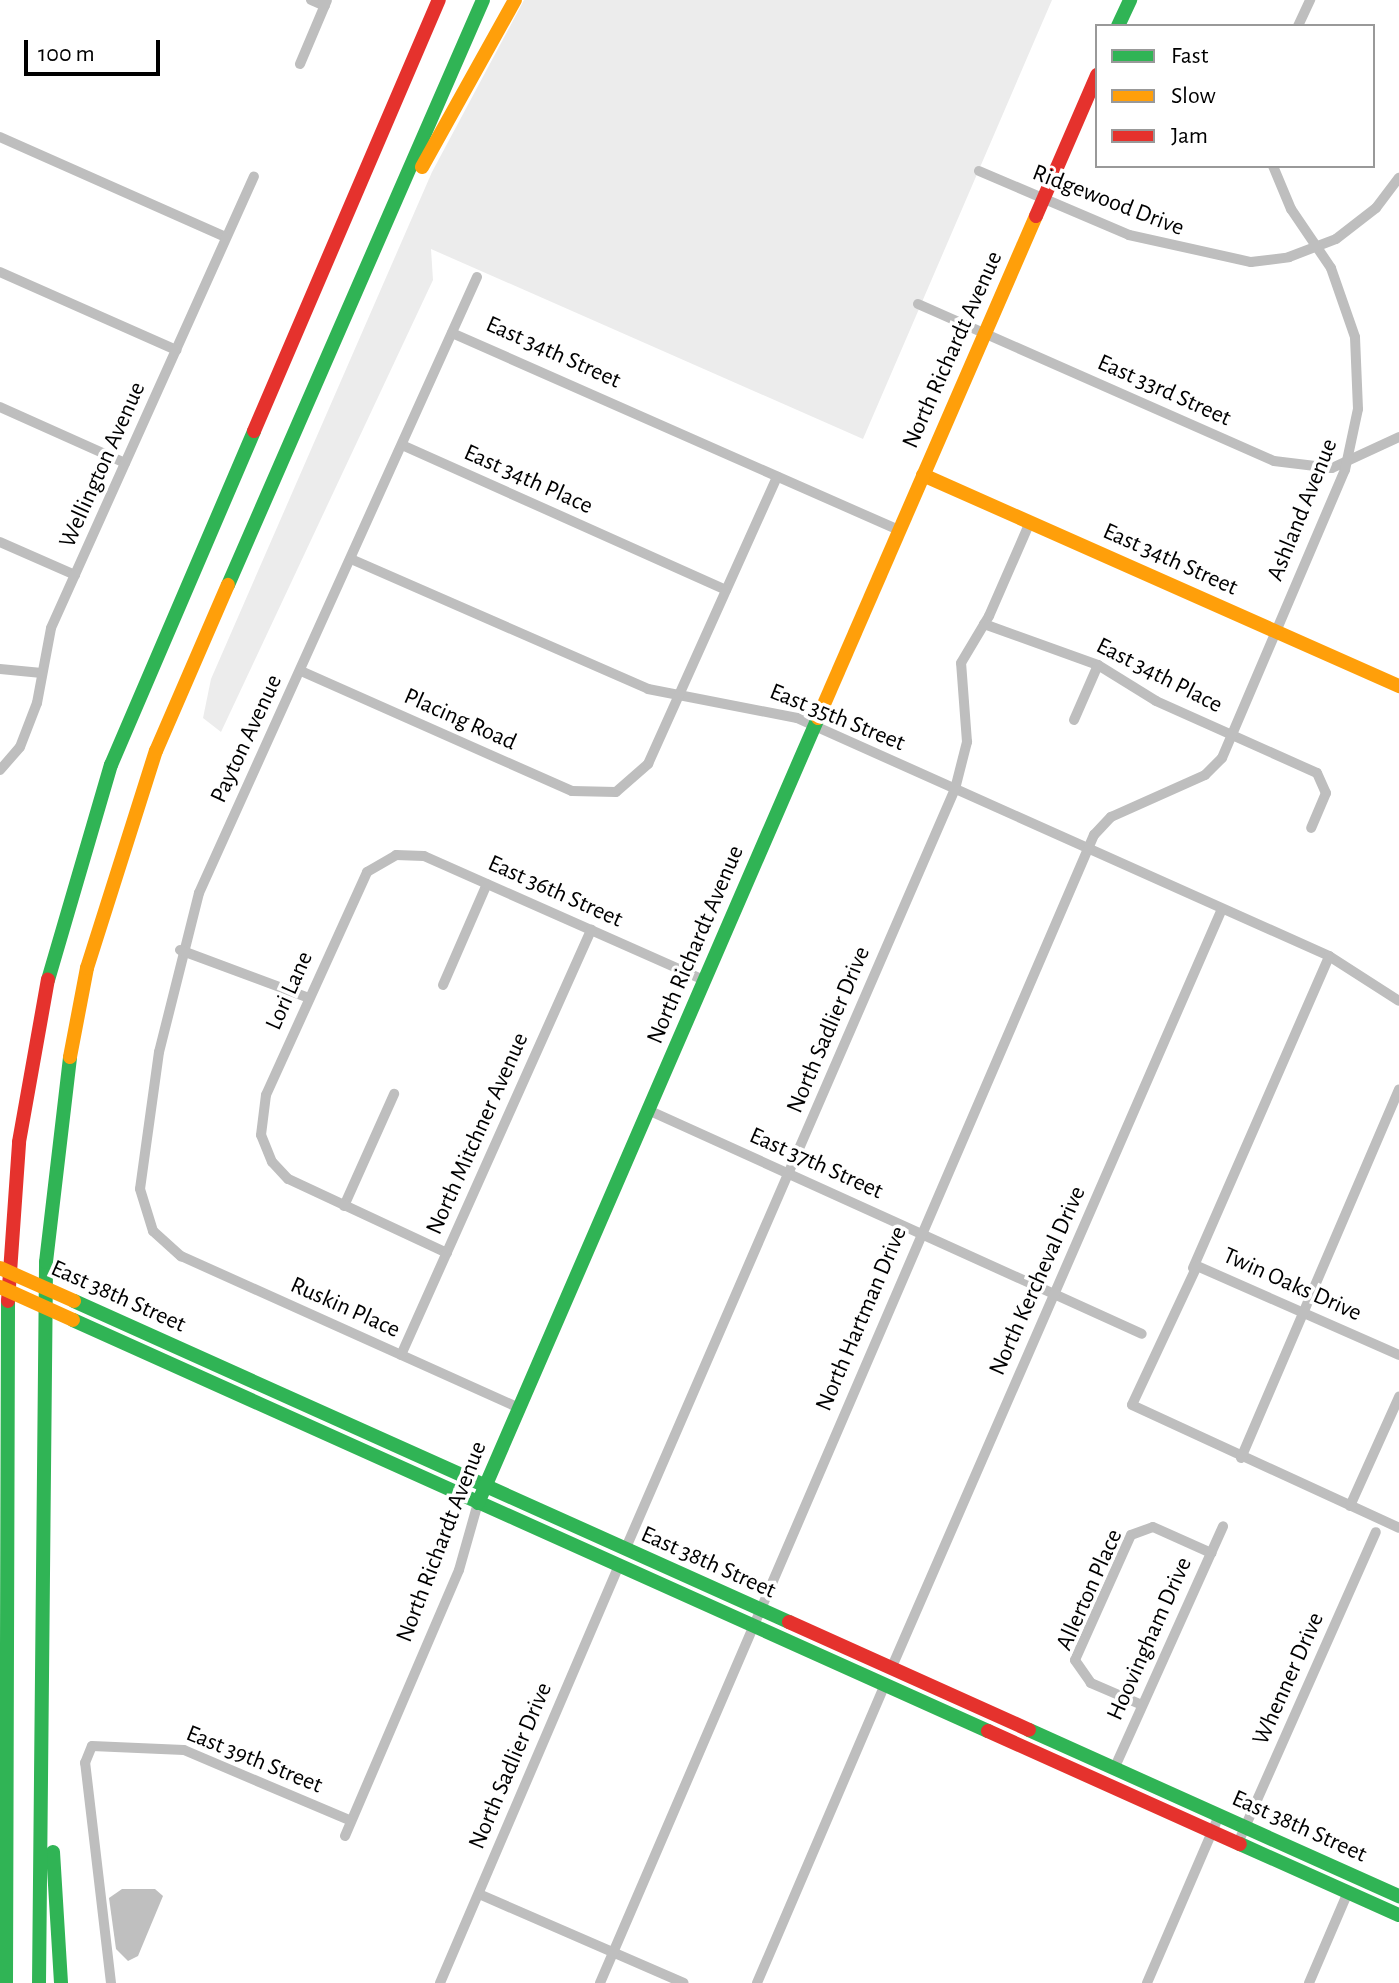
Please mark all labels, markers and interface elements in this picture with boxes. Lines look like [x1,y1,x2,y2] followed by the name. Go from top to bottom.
[28,24,164,74] scale bar
[1095,24,1375,168] legend
[38,42,95,66] text: 100 m
[1171,44,1208,68] text: Fast
[1171,84,1216,108] text: Slow
[1171,124,1208,148] text: Jam
[1028,159,1188,243] street label: Ridgewood Drive
[897,247,1009,453] street label: North Richardt Avenue
[481,310,625,396] street label: East 34th Street
[1093,349,1235,433] street label: East 33rd Street
[54,378,152,552] street label: Wellington Avenue
[1261,435,1345,585] street label: Ashland Avenue
[459,439,597,521] street label: East 34th Place
[1098,517,1242,603] street label: East 34th Street
[1091,632,1227,720] street label: East 34th Place
[205,670,289,808] street label: Payton Avenue
[765,678,909,758] street label: East 35th Street
[399,682,521,758] street label: Placing Road
[641,841,751,1049] street label: North Richardt Avenue
[483,849,627,935] street label: East 36th Street
[781,942,877,1118] street label: North Sadlier Drive
[260,947,320,1035] street label: Lori Lane
[421,1029,535,1239] street label: North Mitchner Avenue
[745,1122,887,1206] street label: East 37th Street
[983,1182,1093,1380] street label: North Kercheval Drive
[810,1222,914,1416] street label: North Hartman Drive
[1218,1242,1366,1328] street label: Twin Oaks Drive
[46,1254,190,1340] street label: East 38th Street
[286,1271,404,1345] street label: Ruskin Place
[390,1438,494,1646] street label: North Richardt Avenue
[636,1520,780,1606] street label: East 38th Street
[1051,1525,1129,1655] street label: Allerton Place
[1101,1553,1199,1725] street label: Hoovingham Drive
[1247,1608,1331,1750] street label: Whenner Drive
[463,1678,559,1854] street label: North Sadlier Drive
[182,1720,326,1800] street label: East 39th Street
[1227,1784,1371,1870] street label: East 38th Street

